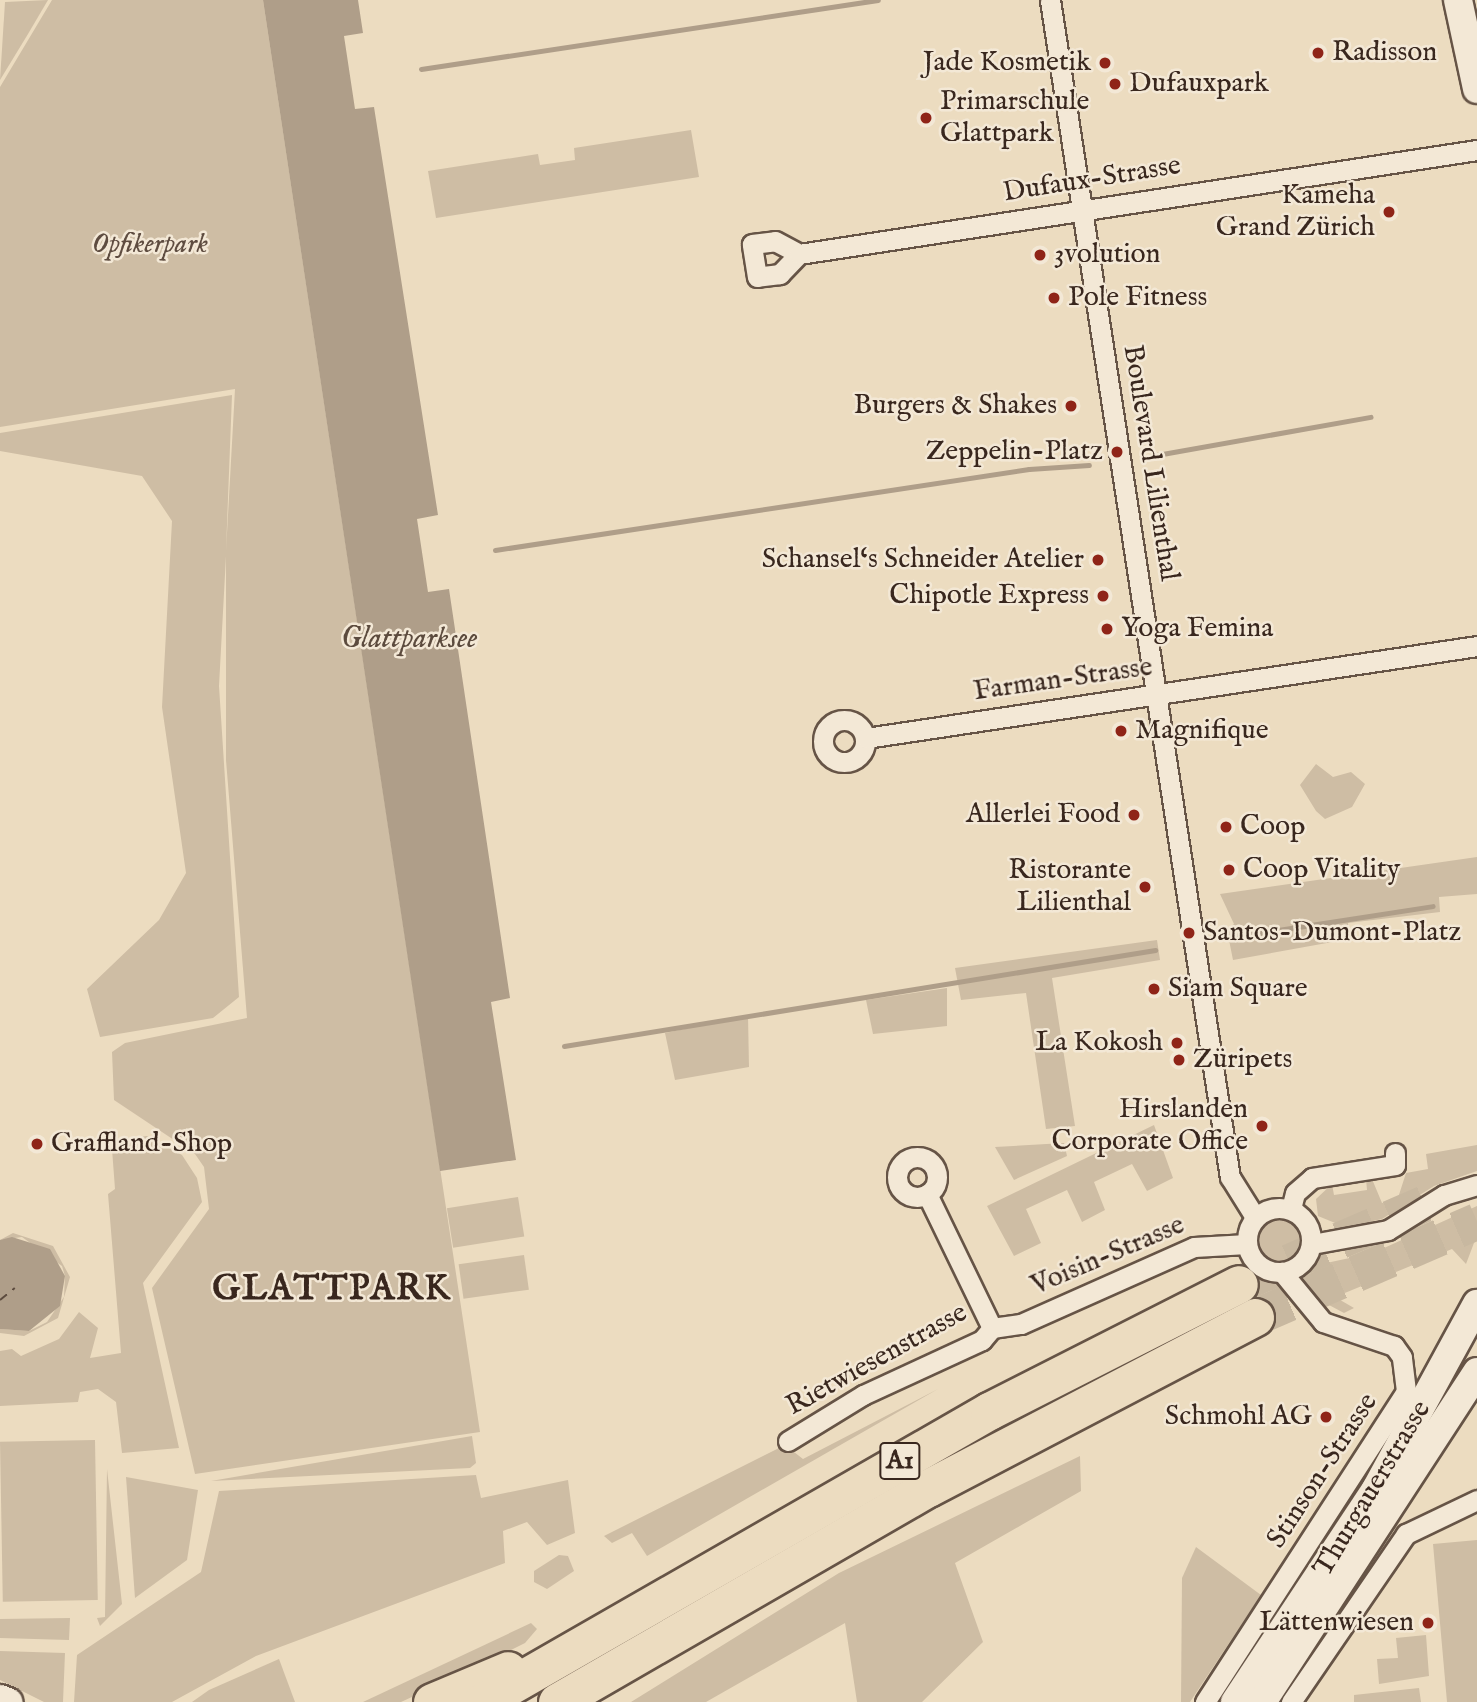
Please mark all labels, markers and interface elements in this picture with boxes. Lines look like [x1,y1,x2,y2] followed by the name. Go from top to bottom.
[1332,36,1437,70] place label: Radisson
[1310,45,1326,61] marker: Radisson
[923,46,1091,80] place label: Jade Kosmetik
[1097,55,1113,71] marker: Jade Kosmetik
[1129,67,1269,101] place label: Dufauxpark
[1107,76,1123,92] marker: Dufauxpark
[940,85,1089,151] place label: Primarschule Glattpark
[918,110,934,126] marker: Primarschule Glattpark
[1001,149,1183,211] street label: Dufaux-Strasse
[1216,179,1375,245] place label: Kameha Grand Zürich
[1381,204,1397,220] marker: Kameha Grand Zürich
[92,228,208,262] park label: Opfikerpark
[1054,238,1161,272] place label: 3volution
[1032,247,1048,263] marker: 3volution
[1068,281,1207,315] place label: Pole Fitness
[1046,290,1062,306] marker: Pole Fitness
[1115,343,1185,583] street label: Boulevard Lilienthal
[853,389,1057,423] place label: Burgers & Shakes
[1063,398,1079,414] marker: Burgers & Shakes
[926,435,1103,469] place label: Zeppelin-Platz
[1109,444,1125,460] marker: Zeppelin-Platz
[762,543,1084,577] place label: Schansel‘s Schneider Atelier
[1090,552,1106,568] marker: Schansel‘s Schneider Atelier
[889,579,1089,613] place label: Chipotle Express
[1095,588,1111,604] marker: Chipotle Express
[1121,612,1273,646] place label: Yoga Femina
[341,621,477,657] water label: Glattparksee
[1099,621,1115,637] marker: Yoga Femina
[971,651,1155,709] street label: Farman-Strasse
[1135,714,1269,748] place label: Magnifique
[1113,723,1129,739] marker: Magnifique
[966,798,1120,832] place label: Allerlei Food
[1126,807,1142,823] marker: Allerlei Food
[1240,810,1305,844] place label: Coop
[1218,819,1234,835] marker: Coop
[1243,853,1400,887] place label: Coop Vitality
[1008,854,1131,920] place label: Ristorante Lilienthal
[1221,862,1237,878] marker: Coop Vitality
[1137,879,1153,895] marker: Ristorante Lilienthal
[1203,916,1461,950] place label: Santos-Dumont-Platz
[1181,925,1197,941] marker: Santos-Dumont-Platz
[1168,972,1308,1006] place label: Siam Square
[1146,981,1162,997] marker: Siam Square
[1035,1026,1163,1060] place label: La Kokosh
[1169,1035,1185,1051] marker: La Kokosh
[1193,1043,1292,1077] place label: Züripets
[1171,1052,1187,1068] marker: Züripets
[1052,1093,1248,1159] place label: Hirslanden Corporate Office
[1254,1118,1270,1134] marker: Hirslanden Corporate Office
[51,1127,232,1161] place label: Graffland-Shop
[29,1136,45,1152] marker: Graffland-Shop
[1026,1209,1190,1303] street label: Voisin-Strasse
[213,1269,451,1311] district label: GLATTPARK
[781,1296,973,1424] street label: Rietwiesenstrasse
[1260,1387,1386,1555] street label: Stinson-Strasse
[1307,1395,1439,1583] street label: Thurgauerstrasse
[1165,1400,1312,1434] place label: Schmohl AG
[1318,1409,1334,1425] marker: Schmohl AG
[879,1438,921,1484] road number: A1
[1259,1606,1414,1640] place label: Lättenwiesen
[1420,1615,1436,1631] marker: Lättenwiesen

